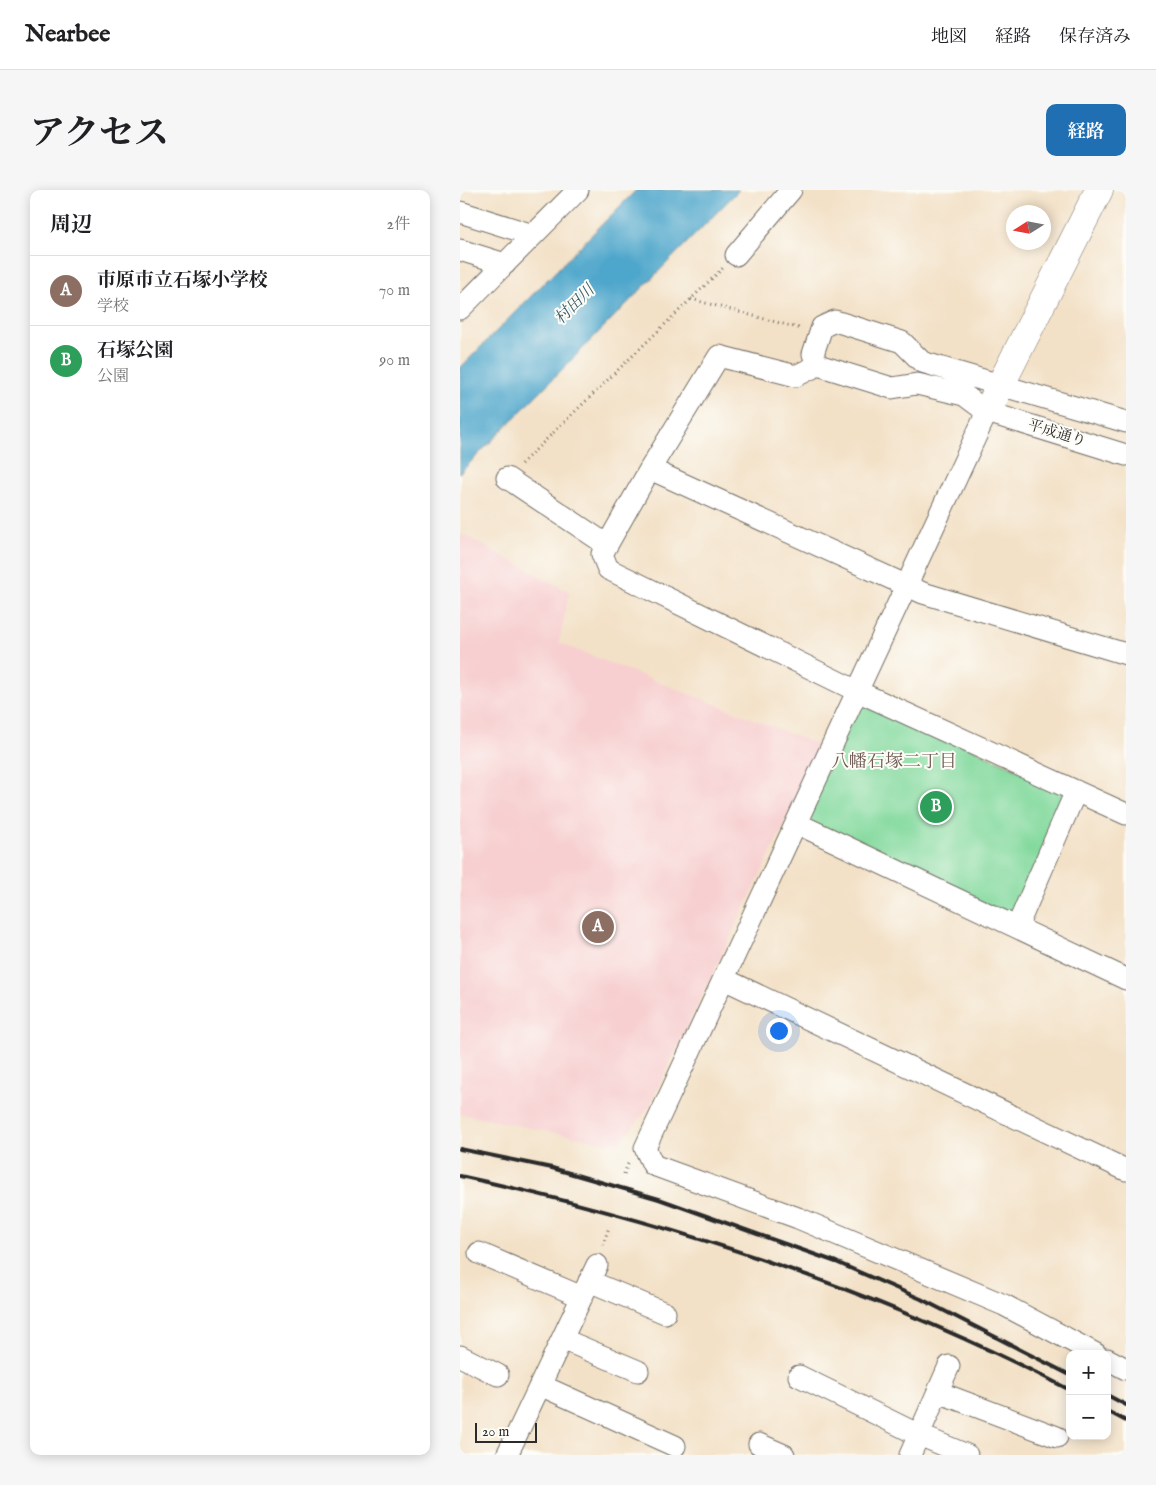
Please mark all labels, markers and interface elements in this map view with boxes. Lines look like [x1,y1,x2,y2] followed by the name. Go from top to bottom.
[25,19,110,50] text: Nearbee
[931,26,967,49] text: 地図
[995,26,1031,49] text: 経路
[1059,26,1131,49] text: 保存済み
[1046,104,1126,156] button: 経路
[30,112,169,157] text: アクセス
[1006,205,1051,250] north arrow
[50,212,92,239] text: 周辺
[386,215,410,235] text: 2件
[97,269,268,293] text: 市原市立石塚小学校
[551,280,600,329] water label: 村田川
[61,281,71,301] text: A
[379,281,410,301] text: 70 m
[97,297,129,317] text: 学校
[97,339,173,363] text: 石塚公園
[61,351,71,371] text: B
[379,351,410,371] text: 90 m
[97,367,129,387] text: 公園
[1026,415,1088,451] street label: 平成通り
[831,751,957,774] district label: 八幡石塚二丁目
[920,788,952,826] pin: B
[582,908,614,946] pin: A
[766,1018,792,1044] your location
[1066,1350,1111,1440] map controls
[1066,1350,1111,1395] button: +
[1066,1395,1111,1440] button: −
[475,1420,538,1443] scale bar
[482,1423,509,1441] text: 20 m

